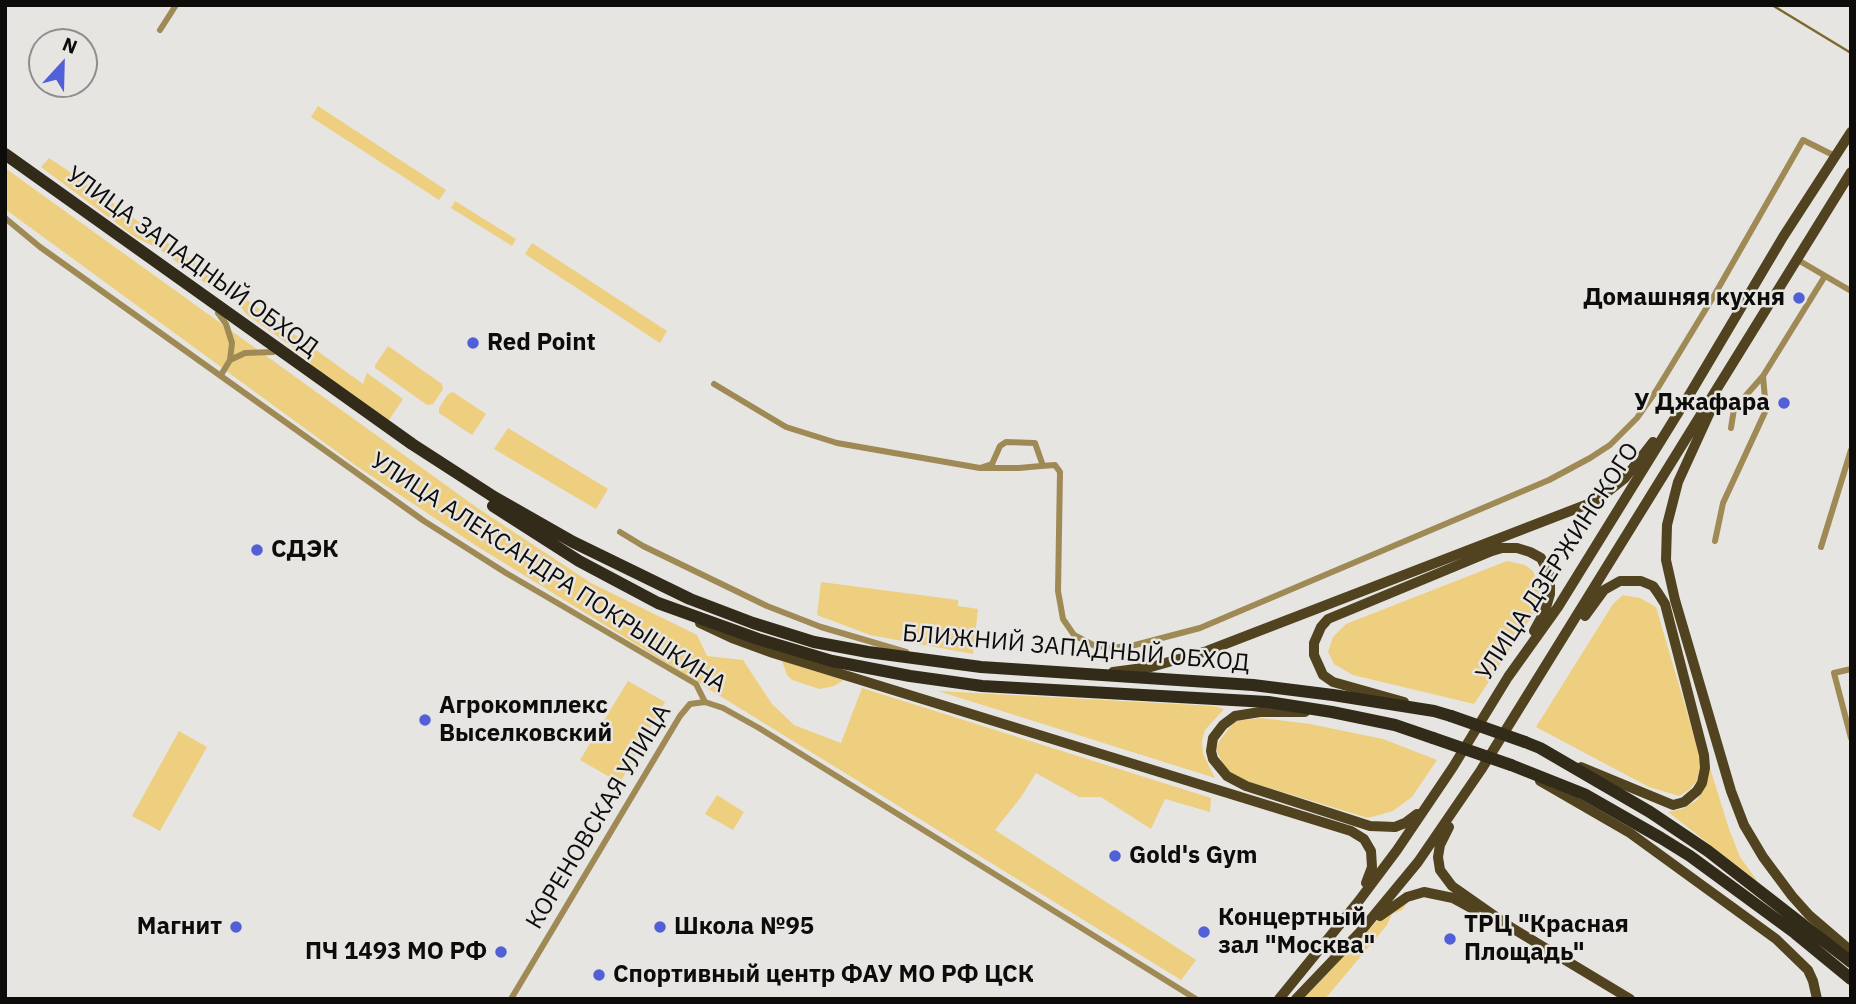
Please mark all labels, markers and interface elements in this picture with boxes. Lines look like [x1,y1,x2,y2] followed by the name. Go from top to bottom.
[28,28,98,98] north arrow
[59,32,81,59] text: N
[60,161,324,363] street label: УЛИЦА ЗАПАДНЫЙ ОБХОД
[1583,284,1785,312] place label: Домашняя кухня
[1791,290,1807,306] marker: Домашняя кухня
[487,329,596,357] place label: Red Point
[465,335,481,351] marker: Red Point
[1634,389,1770,417] place label: У Джафара
[1776,395,1792,411] marker: У Джафара
[1470,438,1646,686] street label: УЛИЦА ДЗЕРЖИНСКОГО
[365,447,731,699] street label: УЛИЦА АЛЕКСАНДРА ПОКРЫШКИНА
[271,536,338,564] place label: СДЭК
[249,542,265,558] marker: СДЭК
[901,619,1251,679] street label: БЛИЖНИЙ ЗАПАДНЫЙ ОБХОД
[439,692,612,748] place label: Агрокомплекс Выселковский
[520,699,678,935] street label: КОРЕНОВСКАЯ УЛИЦА
[417,712,433,728] marker: Агрокомплекс Выселковский
[1129,842,1257,870] place label: Gold's Gym
[1107,848,1123,864] marker: Gold's Gym
[1218,904,1375,960] place label: Концертный зал "Москва"
[1464,911,1629,967] place label: ТРЦ "Красная Площадь"
[137,913,222,941] place label: Магнит
[674,913,814,941] place label: Школа №95
[228,919,244,935] marker: Магнит
[652,919,668,935] marker: Школа №95
[1196,924,1212,940] marker: Концертный зал "Москва"
[1442,931,1458,947] marker: ТРЦ "Красная Площадь"
[305,938,487,966] place label: ПЧ 1493 МО РФ
[493,944,509,960] marker: ПЧ 1493 МО РФ
[613,961,1034,989] place label: Спортивный центр ФАУ МО РФ ЦСК
[591,967,607,983] marker: Спортивный центр ФАУ МО РФ ЦСК

